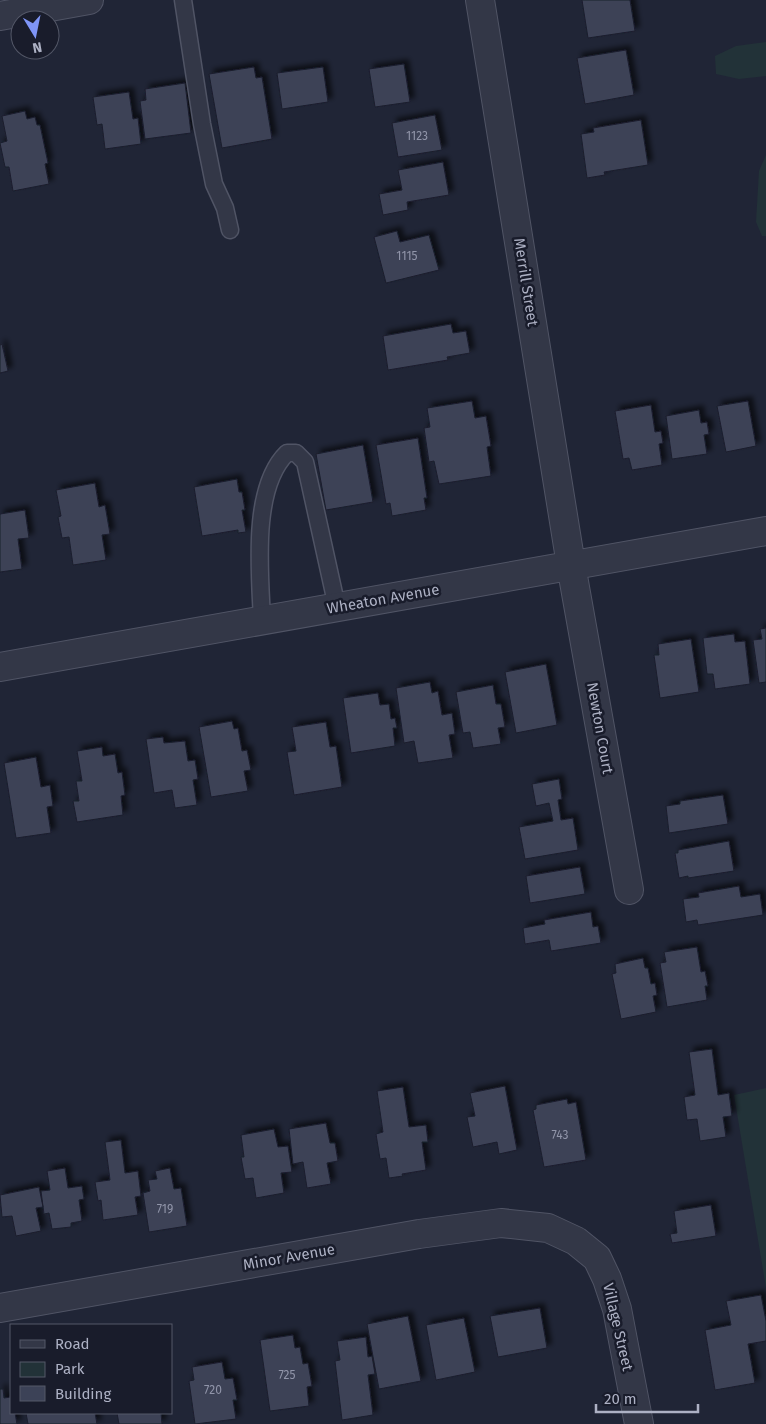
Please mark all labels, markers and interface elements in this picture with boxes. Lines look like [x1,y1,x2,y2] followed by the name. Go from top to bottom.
[10,10,60,60] north arrow
[31,38,43,56] text: N
[406,129,428,143] house number: 1123
[510,237,542,328] street label: Merrill Street
[396,249,418,263] house number: 1115
[325,580,441,618] street label: Wheaton Avenue
[583,681,617,776] street label: Newton Court
[551,1128,569,1142] house number: 743
[157,1202,173,1216] house number: 719
[242,1240,336,1274] street label: Minor Avenue
[599,1281,637,1373] street label: Village Street
[10,1324,172,1414] legend
[55,1335,90,1353] text: Road
[55,1360,85,1378] text: Park
[278,1368,296,1382] house number: 725
[596,1382,698,1414] scale bar
[204,1383,222,1397] house number: 720
[55,1385,111,1403] text: Building
[604,1390,637,1408] text: 20 m

